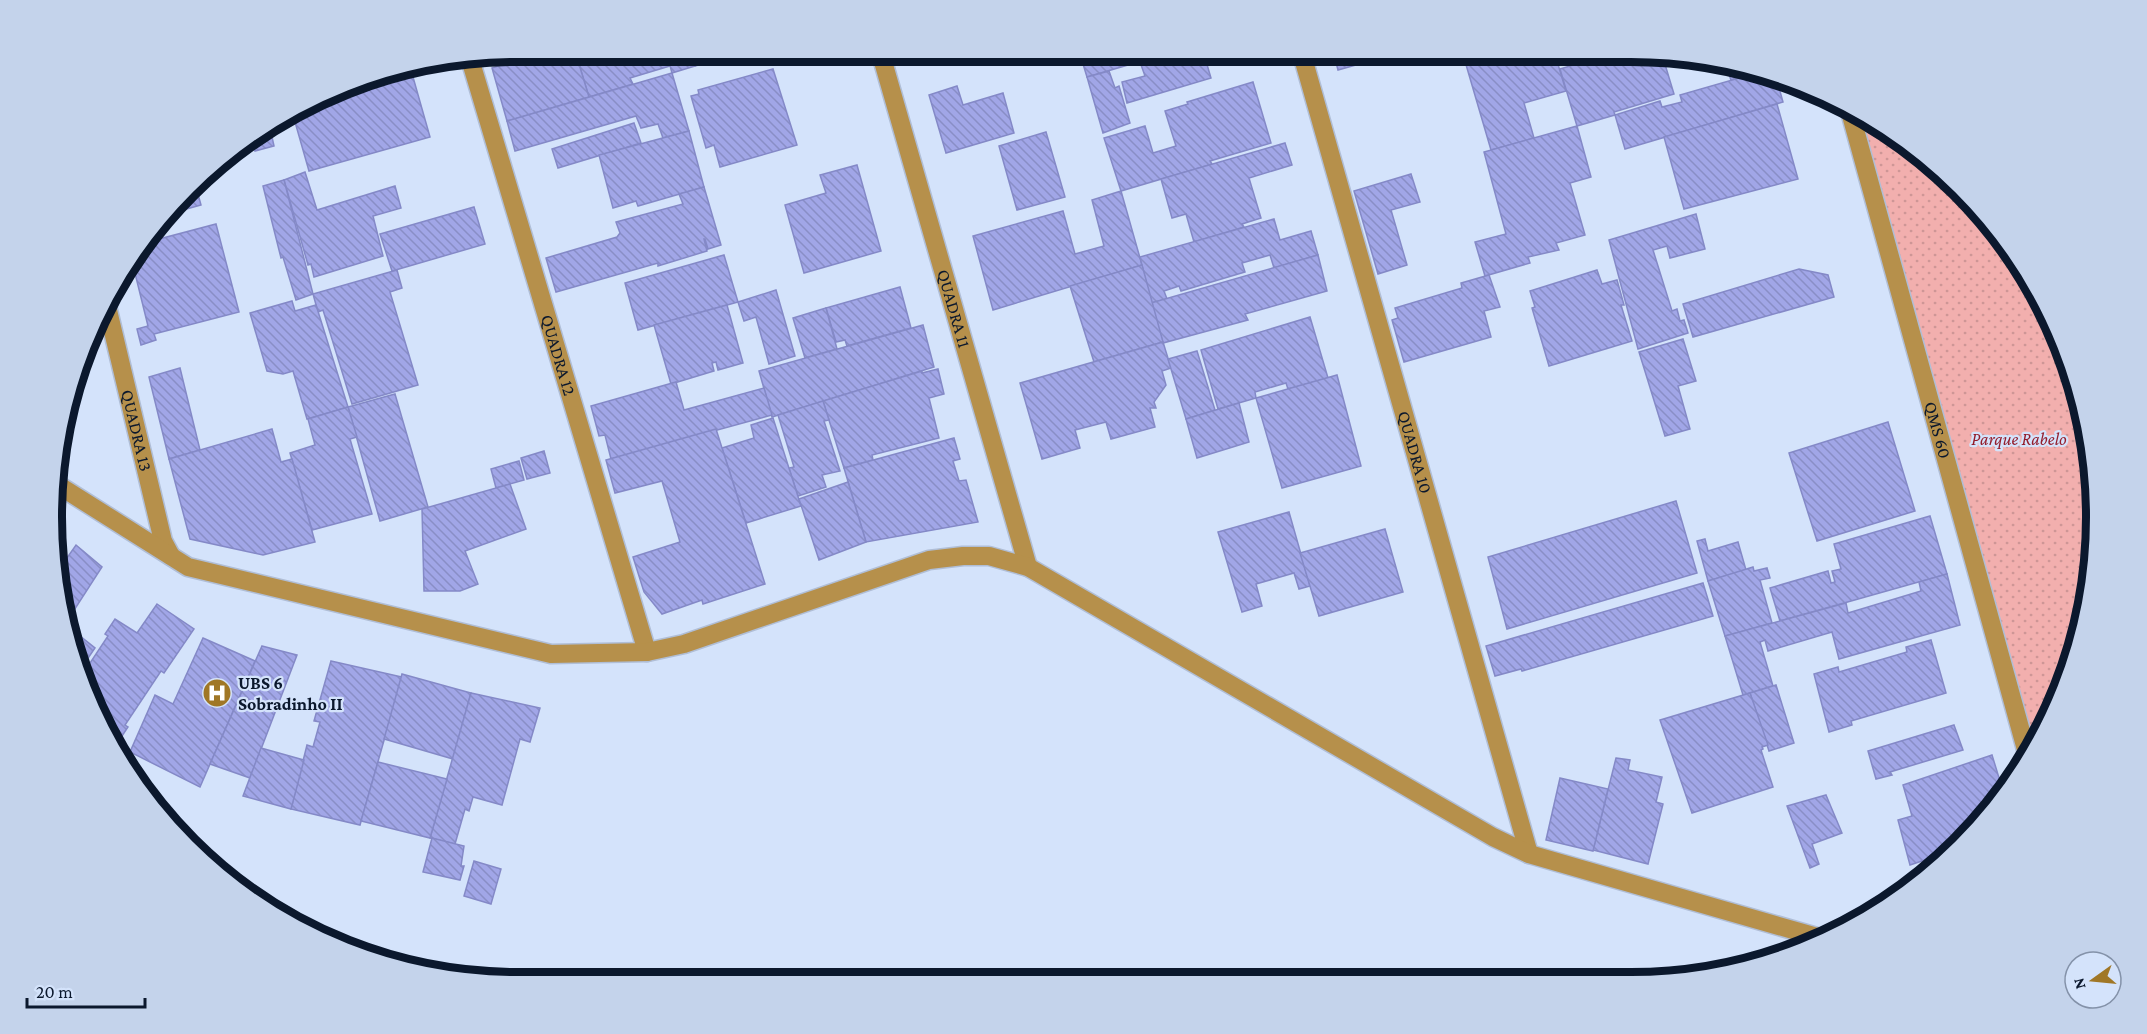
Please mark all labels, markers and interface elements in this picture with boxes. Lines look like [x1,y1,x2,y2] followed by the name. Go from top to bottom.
[933,267,975,350] street label: QUADRA 11
[537,312,580,398] street label: QUADRA 12
[117,388,156,473] street label: QUADRA 13
[1920,399,1955,461] street label: QMS 60
[1394,409,1436,496] street label: QUADRA 10
[1971,429,2067,449] park label: Parque Rabelo
[238,673,342,714] place label: UBS 6 Sobradinho II
[201,677,233,709] hospital icon: UBS 6 Sobradinho II
[2063,950,2123,1010] north arrow
[27,971,146,1009] scale bar
[2069,976,2089,991] text: N
[36,982,73,1002] text: 20 m

